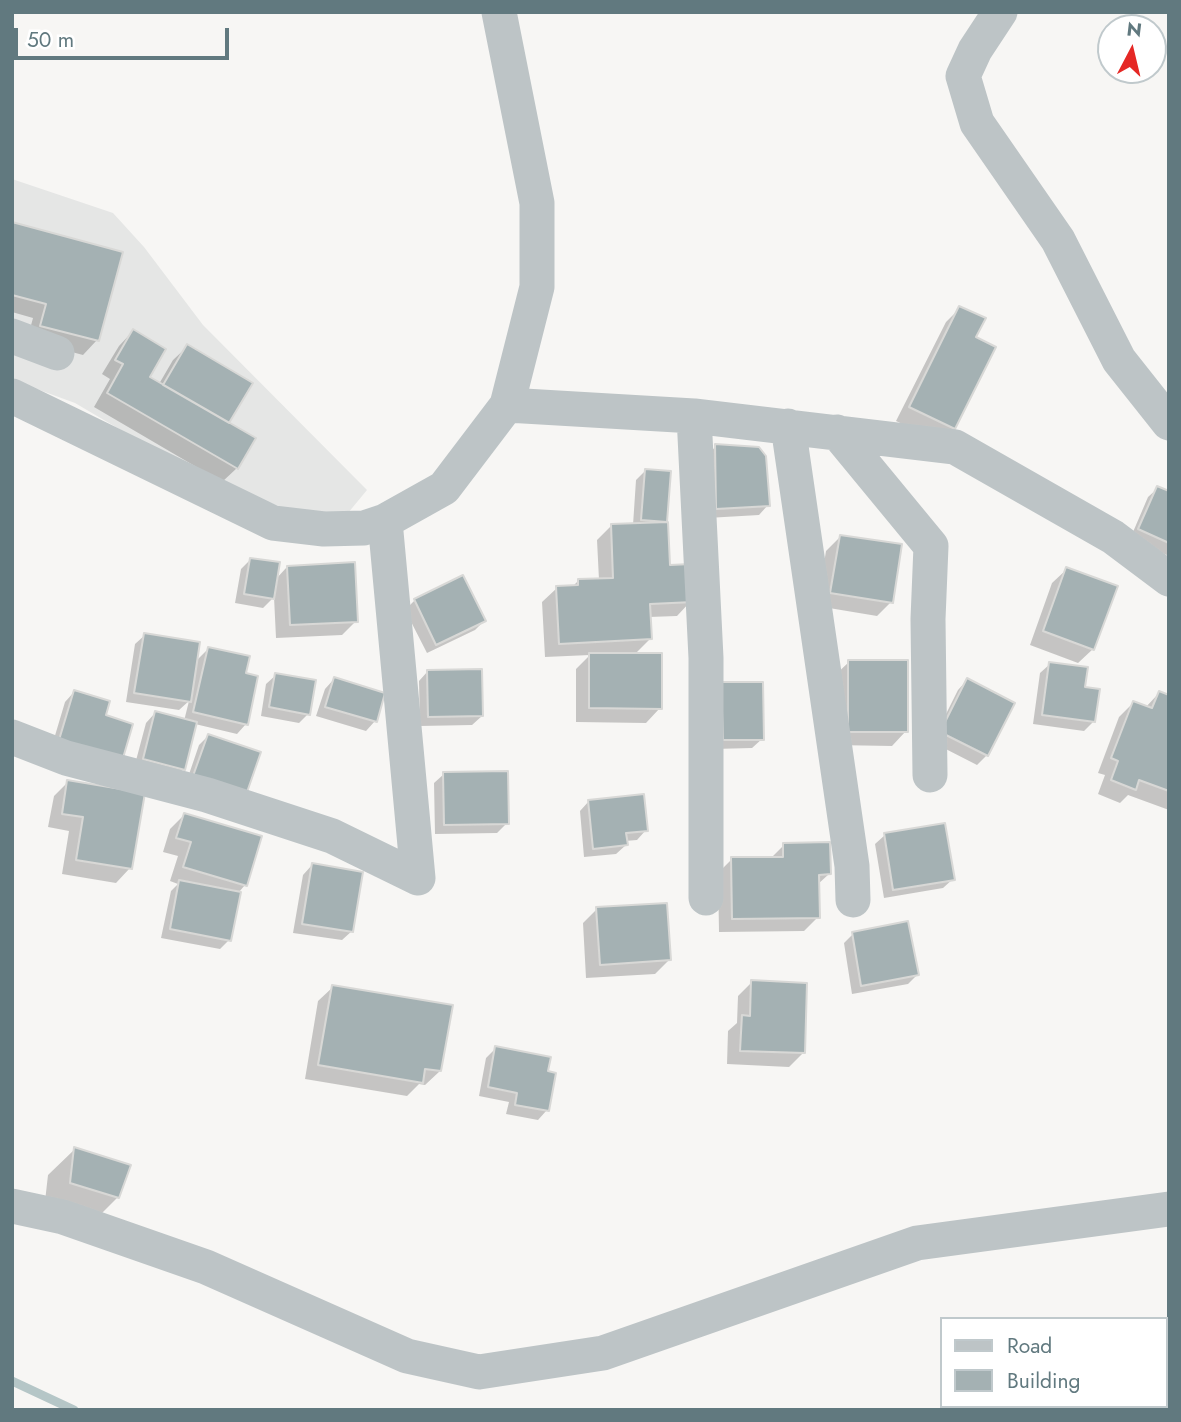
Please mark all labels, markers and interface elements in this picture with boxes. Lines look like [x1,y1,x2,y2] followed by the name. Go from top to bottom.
[18,14,233,58] scale bar
[1097,14,1167,84] north arrow
[1125,15,1144,44] text: N
[27,25,74,55] text: 50 m
[940,1317,1167,1408] legend
[1007,1331,1052,1361] text: Road
[1007,1366,1080,1396] text: Building

